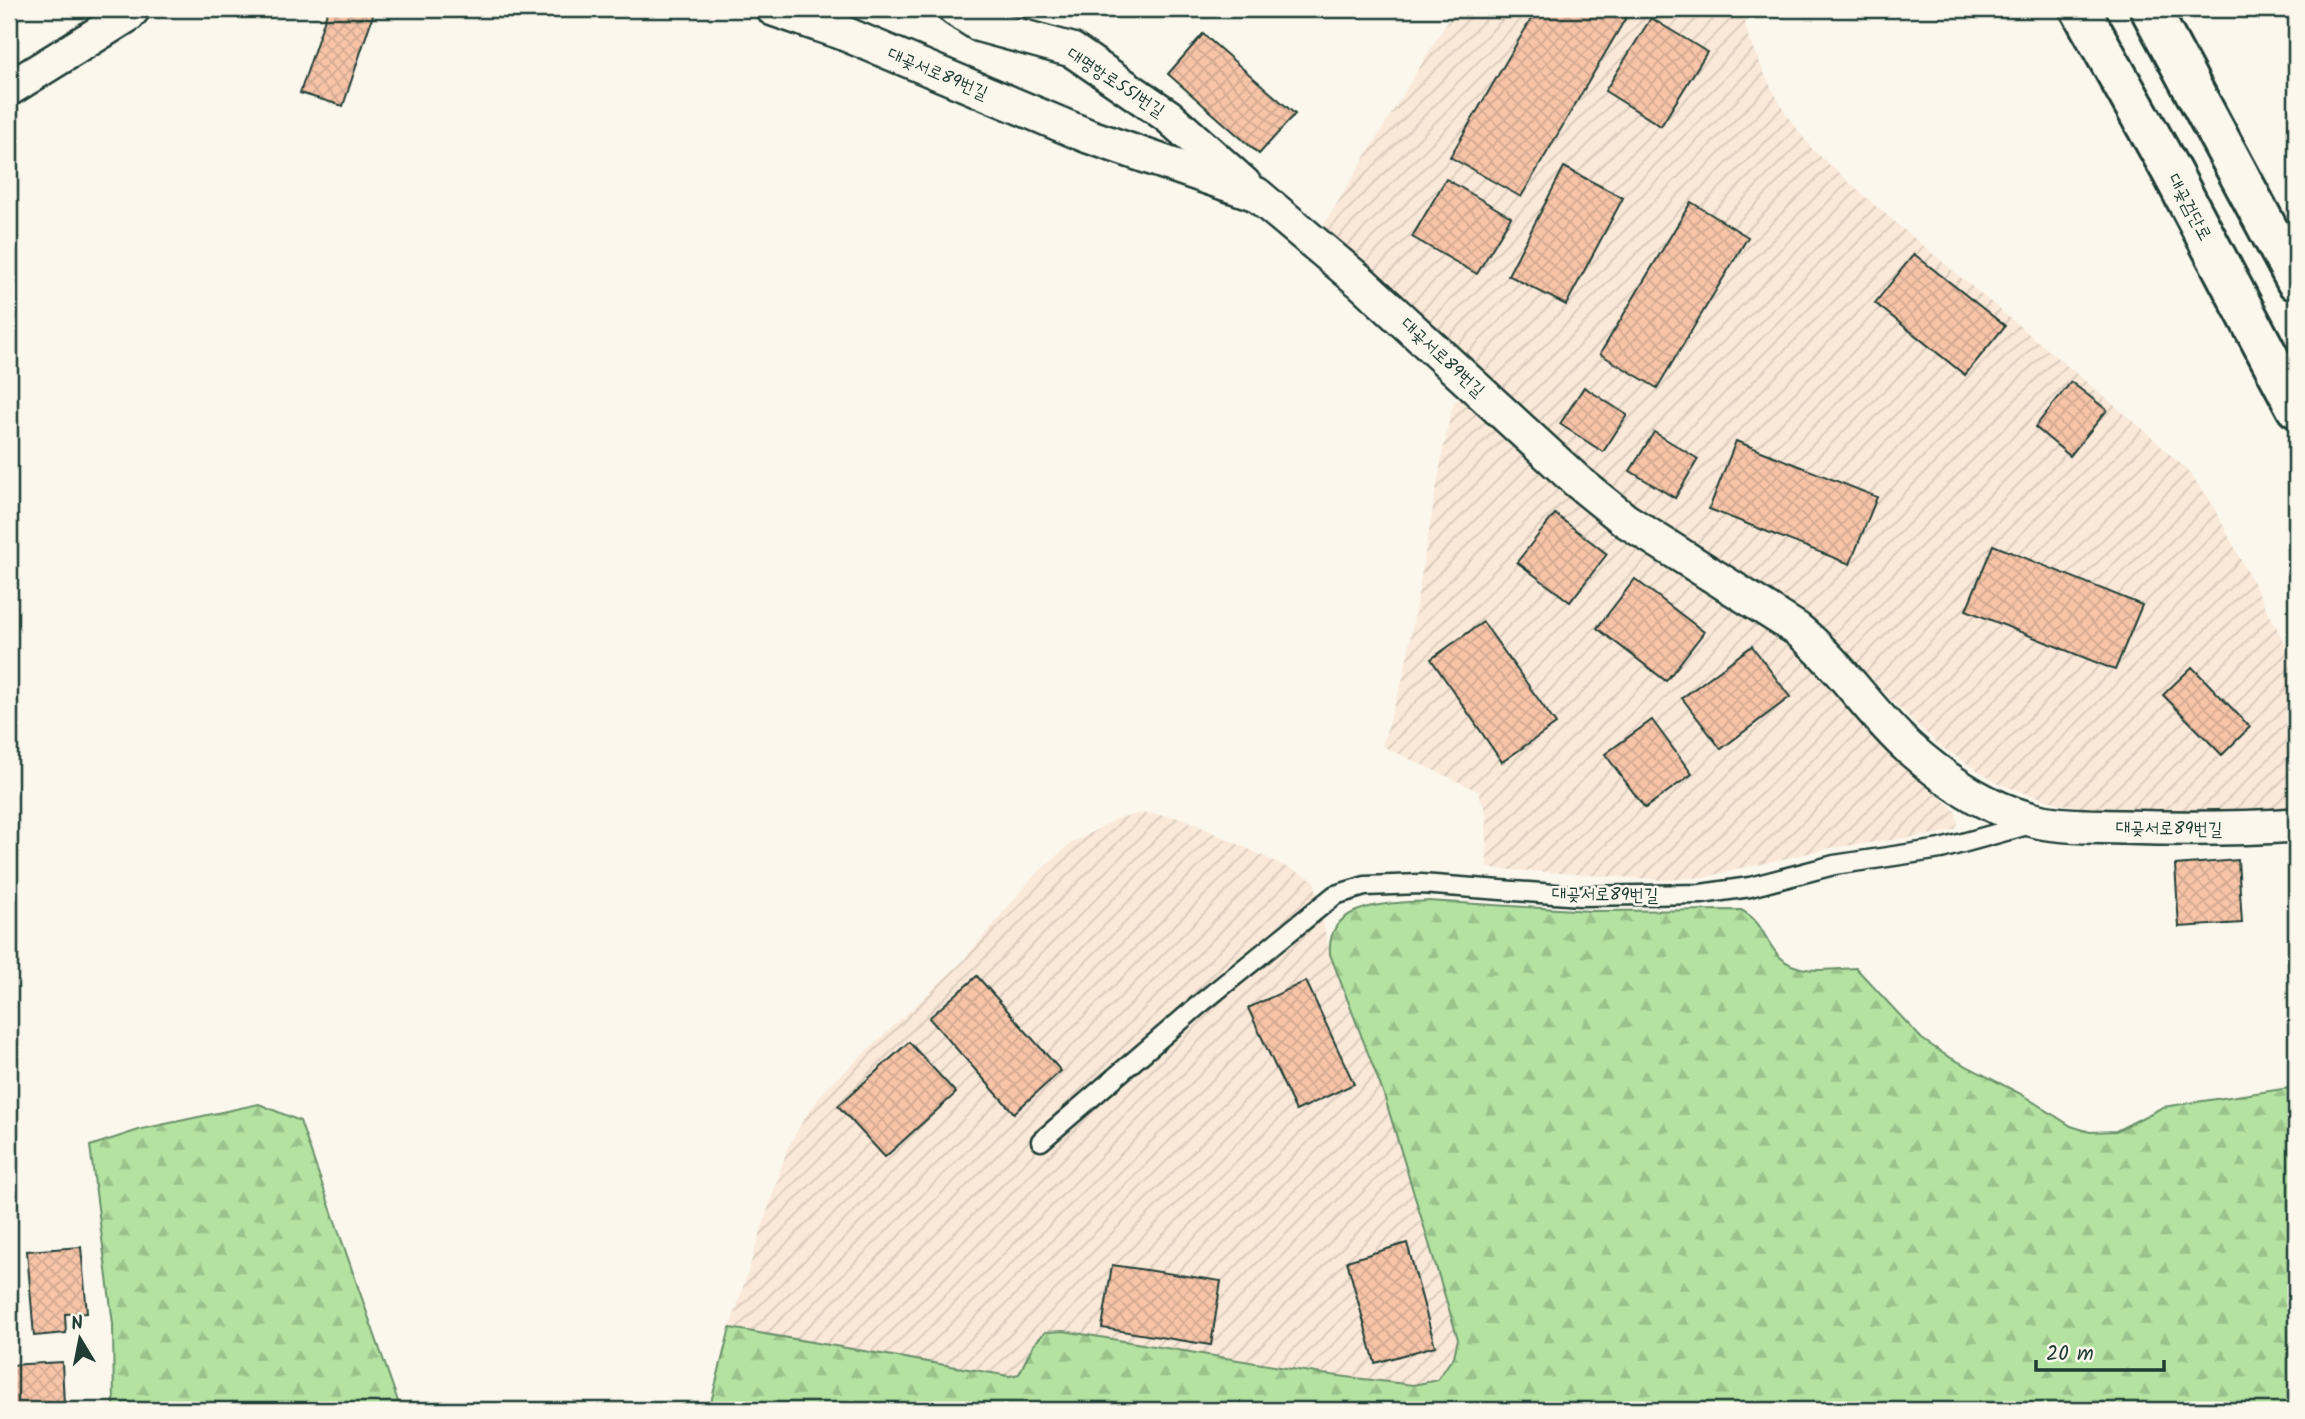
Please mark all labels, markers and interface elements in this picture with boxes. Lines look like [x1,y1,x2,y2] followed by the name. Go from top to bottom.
[883,40,993,109] street label: 대곶서로89번길
[1060,41,1170,126] street label: 대명항로551번길
[2159,169,2218,246] street label: 대곶검단로
[1393,311,1491,405] street label: 대곶서로89번길
[2115,814,2223,845] street label: 대곶서로89번길
[1551,880,1659,911] street label: 대곶서로89번길
[46,1304,116,1374] north arrow
[69,1308,86,1340] text: N
[2036,1328,2163,1372] scale bar
[2046,1338,2094,1371] text: 20 m

